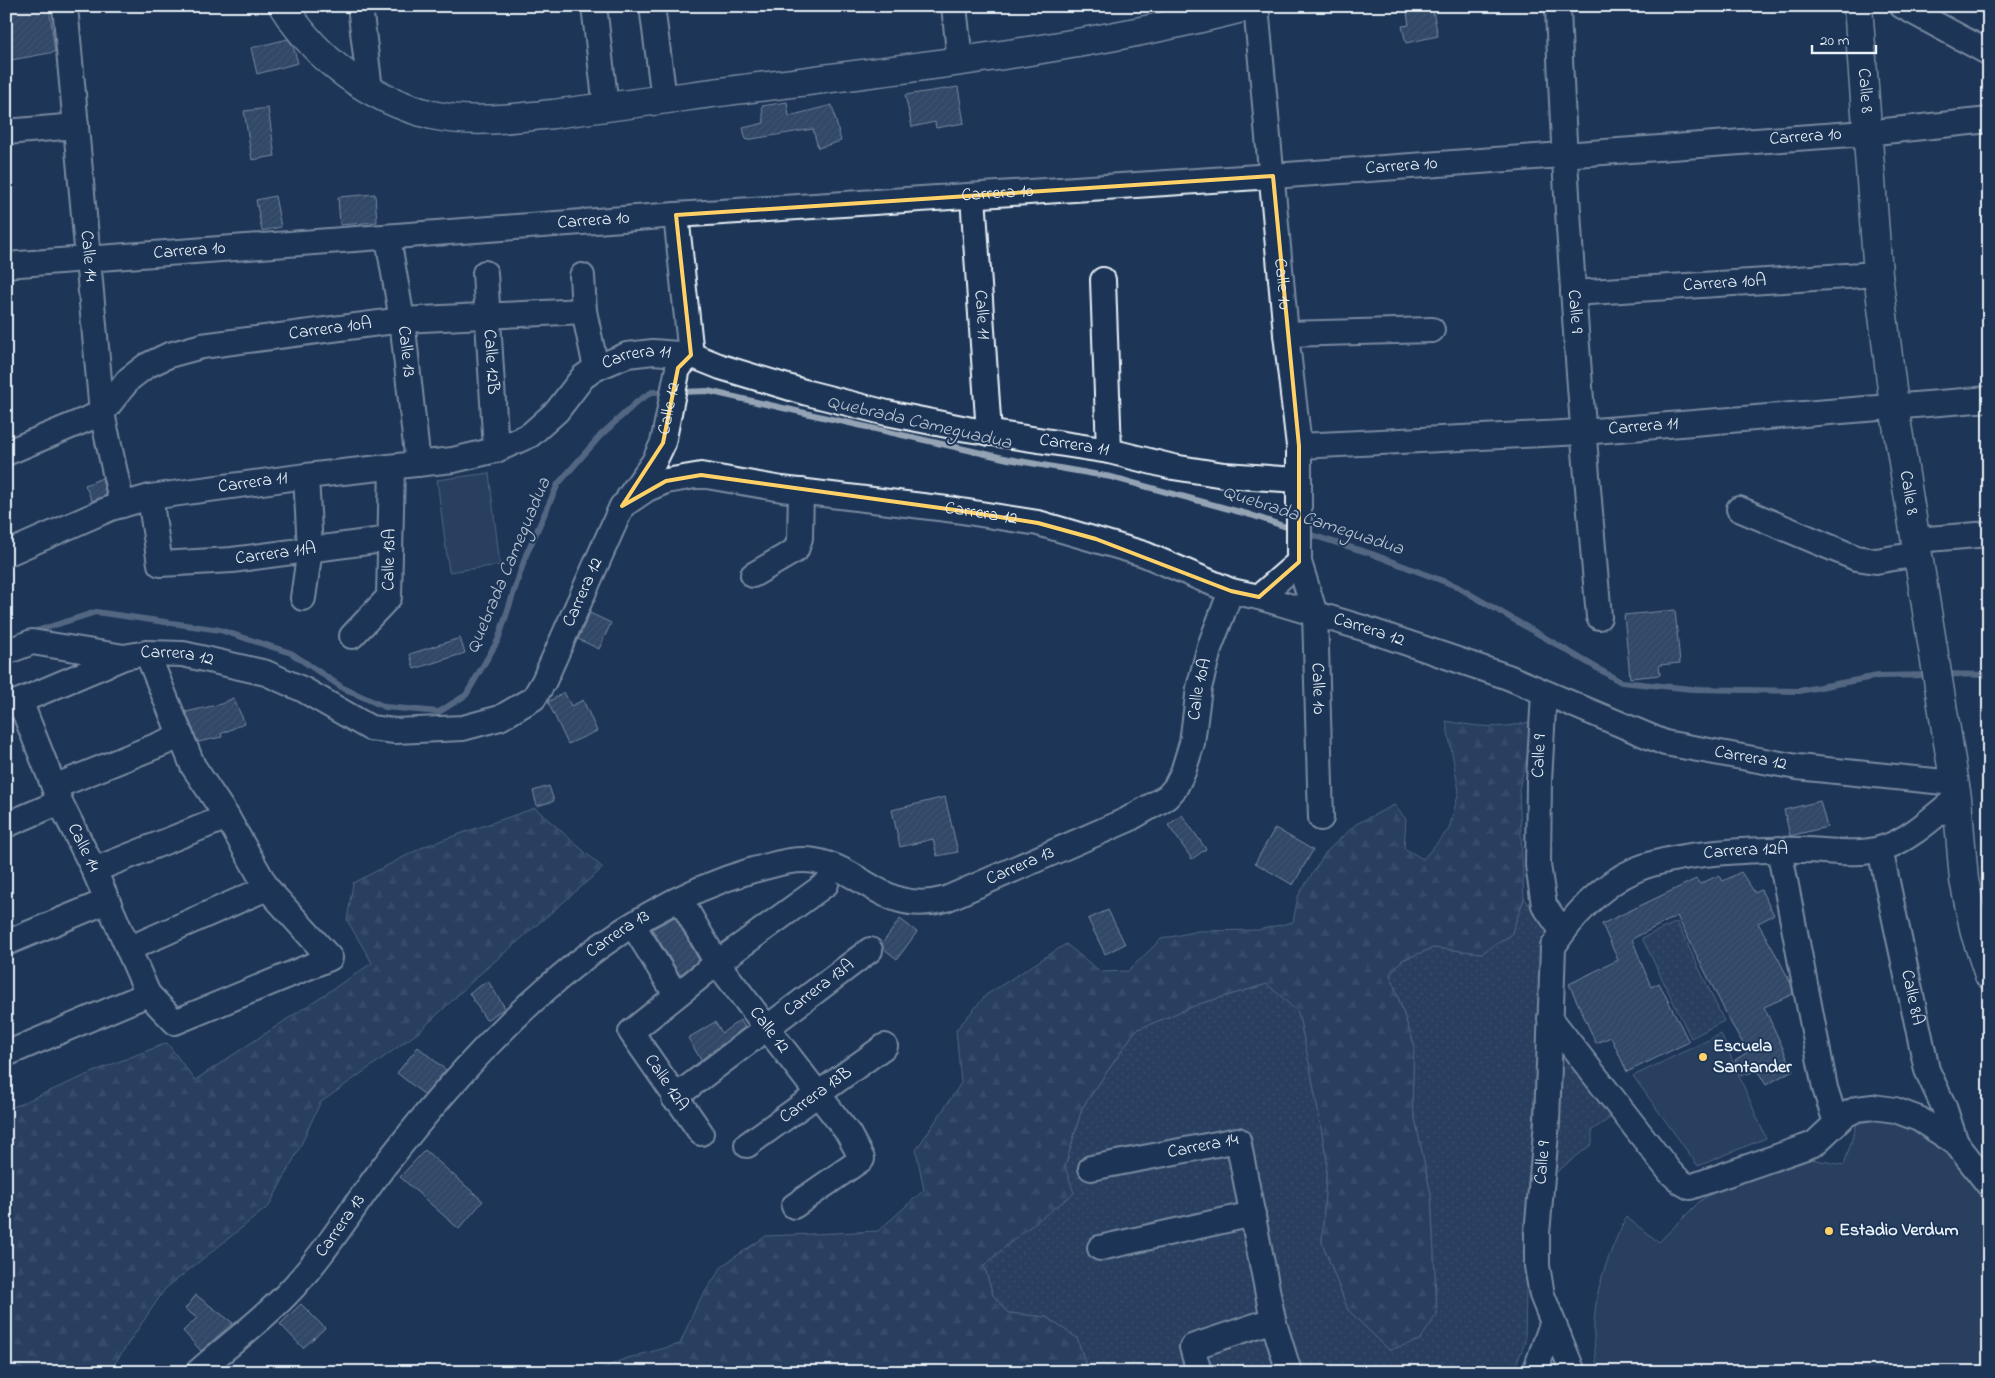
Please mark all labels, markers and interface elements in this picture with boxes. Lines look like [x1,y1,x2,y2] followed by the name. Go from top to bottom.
[1812,22,1876,54] scale bar
[1820,30,1850,52] text: 20 m
[1850,67,1879,114] street label: Calle 8
[1769,122,1843,153] street label: Carrera 10
[1365,151,1439,182] street label: Carrera 10
[961,179,1035,209] street label: Carrera 10
[556,205,631,237] street label: Carrera 10
[72,229,103,283] street label: Calle 14
[153,236,227,267] street label: Carrera 10
[1266,257,1297,311] street label: Calle 10
[1682,268,1767,299] street label: Carrera 10A
[966,289,996,341] street label: Calle 11
[1560,289,1589,335] street label: Calle 9
[287,311,373,348] street label: Carrera 10A
[390,325,421,379] street label: Calle 13
[476,329,506,395] street label: Calle 12B
[598,339,672,377] street label: Carrera 11
[652,380,688,437] street label: Calle 12
[824,389,1015,459] water label: Quebrada Cameguadua
[1607,411,1680,443] street label: Carrera 11
[1037,427,1111,464] street label: Carrera 11
[216,466,290,501] street label: Carrera 11
[1892,469,1924,518] street label: Calle 8
[460,473,560,659] water label: Quebrada Cameguadua
[1219,479,1408,564] water label: Quebrada Cameguadua
[943,496,1019,533] street label: Carrera 12
[376,528,404,591] street label: Calle 13A
[234,536,318,572] street label: Carrera 11A
[557,554,610,631] street label: Carrera 12
[1330,607,1408,654] street label: Carrera 12
[139,640,216,674] street label: Carrera 12
[1182,655,1219,722] street label: Calle 10A
[1303,662,1331,715] street label: Calle 10
[1526,733,1554,778] street label: Calle 9
[1712,739,1789,778] street label: Carrera 12
[60,819,106,877] street label: Calle 14
[1702,837,1788,867] street label: Carrera 12A
[982,840,1059,893] street label: Carrera 13
[581,904,655,965] street label: Carrera 13
[778,953,860,1024] street label: Carrera 13A
[1893,968,1930,1028] street label: Calle 8A
[742,1001,795,1059] street label: Calle 12
[1713,1034,1792,1081] place label: Escuela Santander
[637,1049,695,1117] street label: Calle 12A
[1697,1051,1709,1063] marker: Escuela Santander
[774,1060,858,1131] street label: Carrera 13B
[1165,1127,1241,1166] street label: Carrera 14
[1528,1139,1558,1186] street label: Calle 9
[309,1189,372,1263] street label: Carrera 13
[1839,1218,1959,1244] place label: Estadio Verdum
[1823,1225,1835,1237] marker: Estadio Verdum

